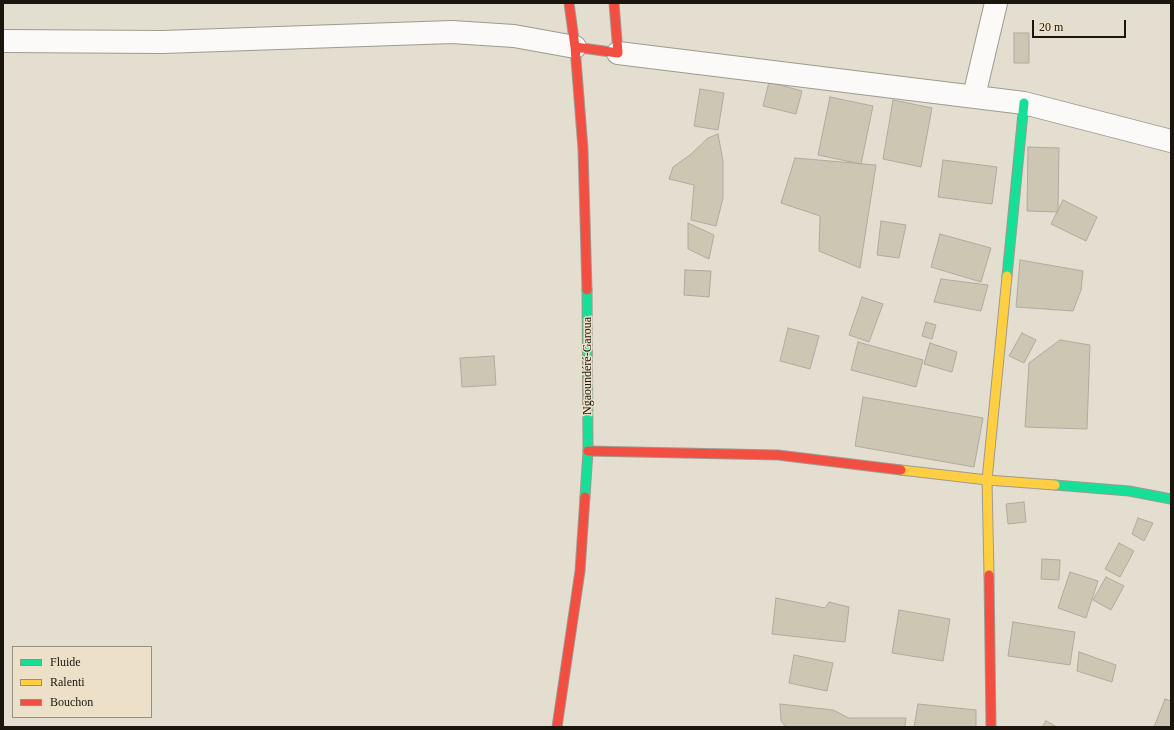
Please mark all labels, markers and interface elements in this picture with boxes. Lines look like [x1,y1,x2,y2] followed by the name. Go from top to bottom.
[1034,12,1128,38] scale bar
[1039,20,1063,34] text: 20 m
[581,317,595,415] street label: Ngaoundéré-Garoua
[12,646,152,718] legend
[50,655,81,669] text: Fluide
[50,675,85,689] text: Ralenti
[50,695,93,709] text: Bouchon

